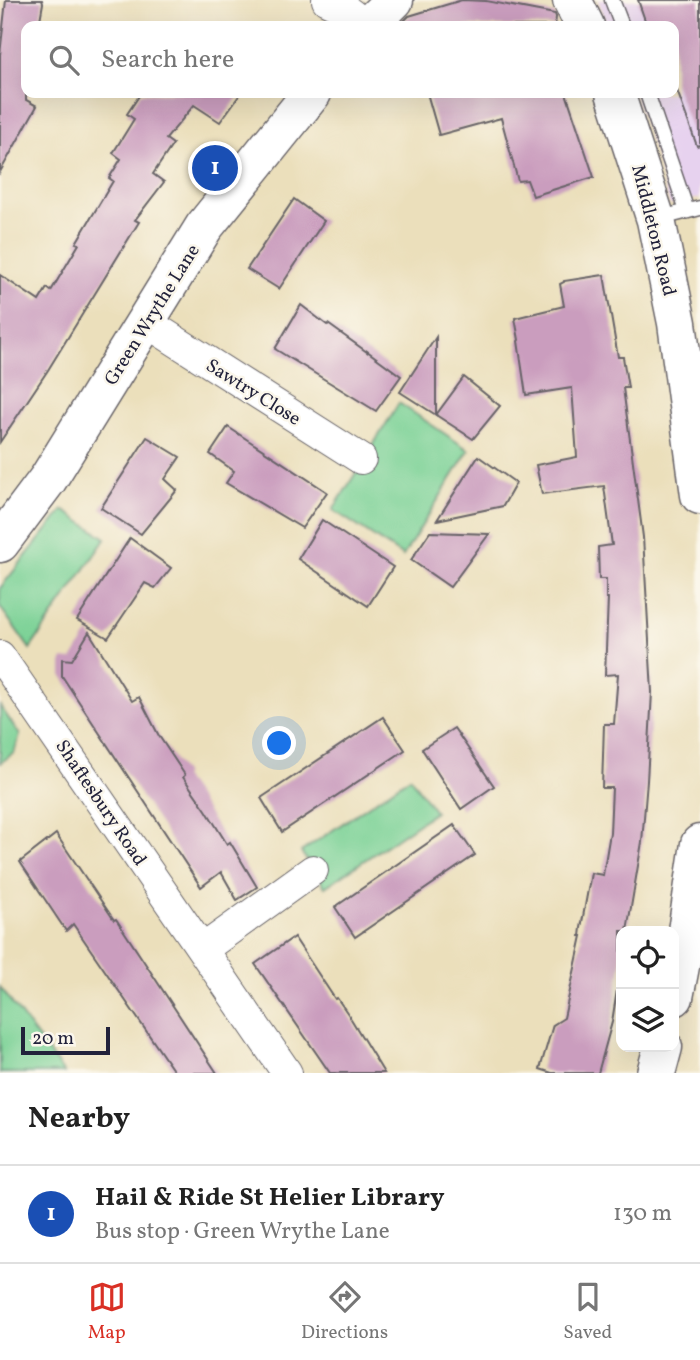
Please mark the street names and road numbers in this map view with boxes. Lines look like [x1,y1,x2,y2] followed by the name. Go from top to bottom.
[624,162,682,299] street label: Middleton Road
[99,239,207,391] street label: Green Wrythe Lane
[200,353,305,432] street label: Sawtry Close
[49,735,152,871] street label: Shaftesbury Road

